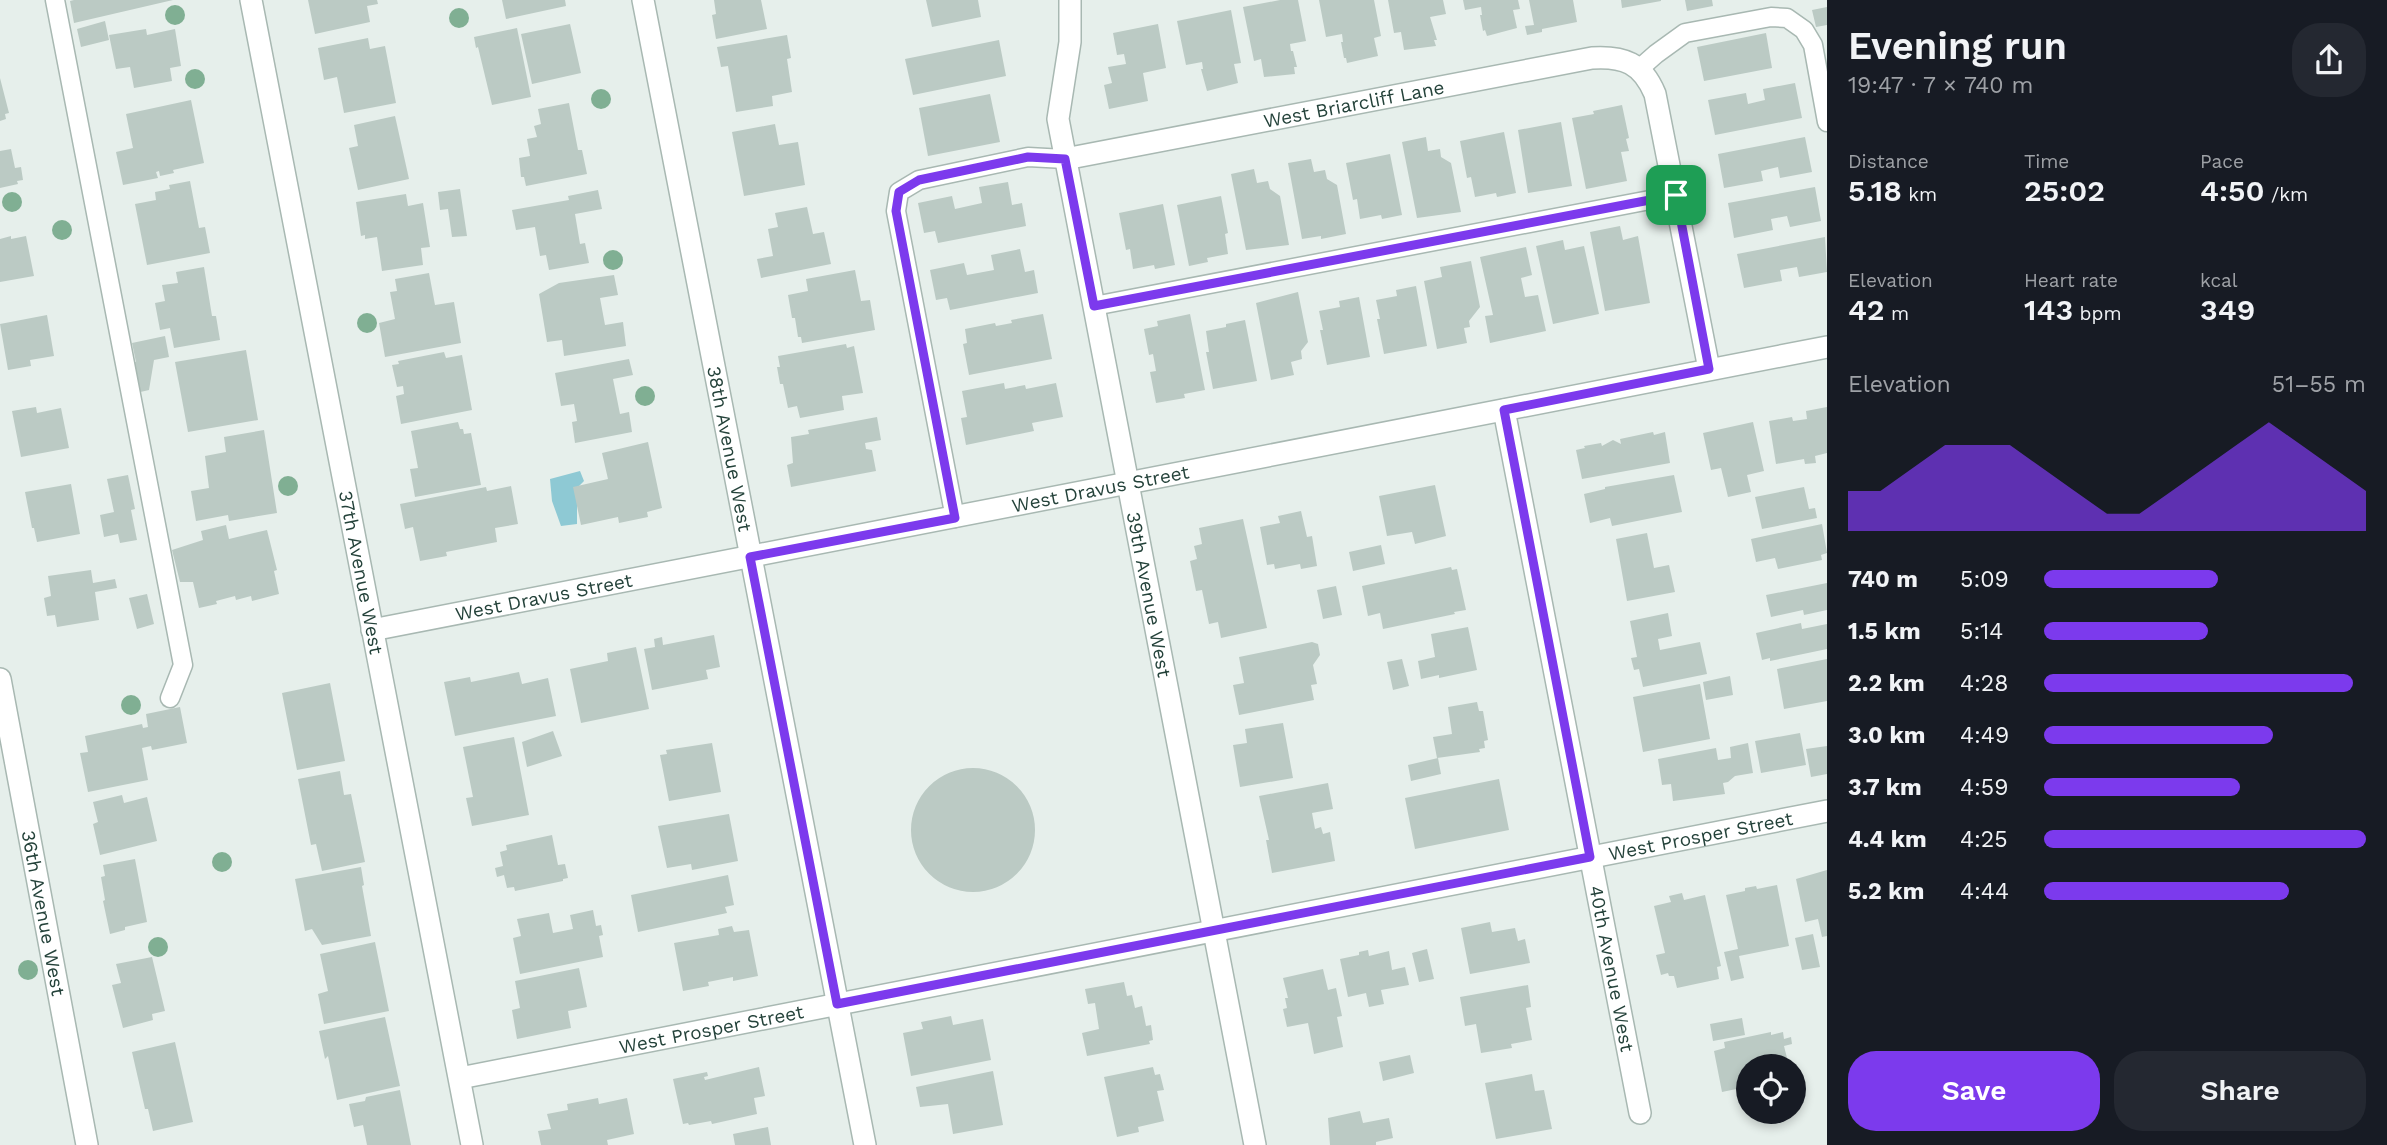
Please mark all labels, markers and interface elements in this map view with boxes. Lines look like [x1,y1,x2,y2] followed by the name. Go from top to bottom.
[2292,23,2366,97] button: share
[1848,24,2067,68] text: Evening run
[1848,72,2033,99] text: 19:47 · 7 × 740 m
[1262,76,1446,133] street label: West Briarcliff Lane
[1848,150,1929,173] text: Distance
[2024,150,2069,173] text: Time
[2200,150,2244,173] text: Pace
[1646,165,1706,225] pin
[1848,173,1902,208] text: 5.18
[2024,173,2105,208] text: 25:02
[2200,173,2265,208] text: 4:50
[1657,176,1695,214] icon: arrive
[1902,183,1937,206] text: km
[2265,183,2308,206] text: /km
[1848,269,1933,292] text: Elevation
[2024,269,2118,292] text: Heart rate
[2200,269,2238,292] text: kcal
[1848,292,1885,327] text: 42
[2024,292,2073,327] text: 143
[2200,292,2255,327] text: 349
[1885,302,1909,325] text: m
[2073,302,2122,325] text: bpm
[702,364,757,533] street label: 38th Avenue West
[1848,371,1951,398] text: Elevation
[2272,371,2366,398] text: 51–55 m
[1010,460,1191,517] street label: West Dravus Street
[334,489,388,656] street label: 37th Avenue West
[1122,510,1176,679] street label: 39th Avenue West
[1848,566,1918,593] text: 740 m
[1960,566,2009,593] text: 5:09
[453,569,634,626] street label: West Dravus Street
[1848,618,1921,645] text: 1.5 km
[1960,618,2003,645] text: 5:14
[1848,670,1925,697] text: 2.2 km
[1960,670,2008,697] text: 4:28
[1848,722,1925,749] text: 3.0 km
[1960,722,2009,749] text: 4:49
[1848,774,1922,801] text: 3.7 km
[1960,774,2008,801] text: 4:59
[1606,807,1795,865] street label: West Prosper Street
[1848,826,1927,853] text: 4.4 km
[1960,826,2008,853] text: 4:25
[16,828,70,998] street label: 36th Avenue West
[1848,878,1924,905] text: 5.2 km
[1960,878,2009,905] text: 4:44
[1584,884,1639,1054] street label: 40th Avenue West
[617,1000,806,1059] street label: West Prosper Street
[1848,1051,2100,1131] button: Save
[2114,1051,2366,1131] button: Share
[1736,1054,1806,1124] map controls
[1736,1054,1806,1124] button: locate

